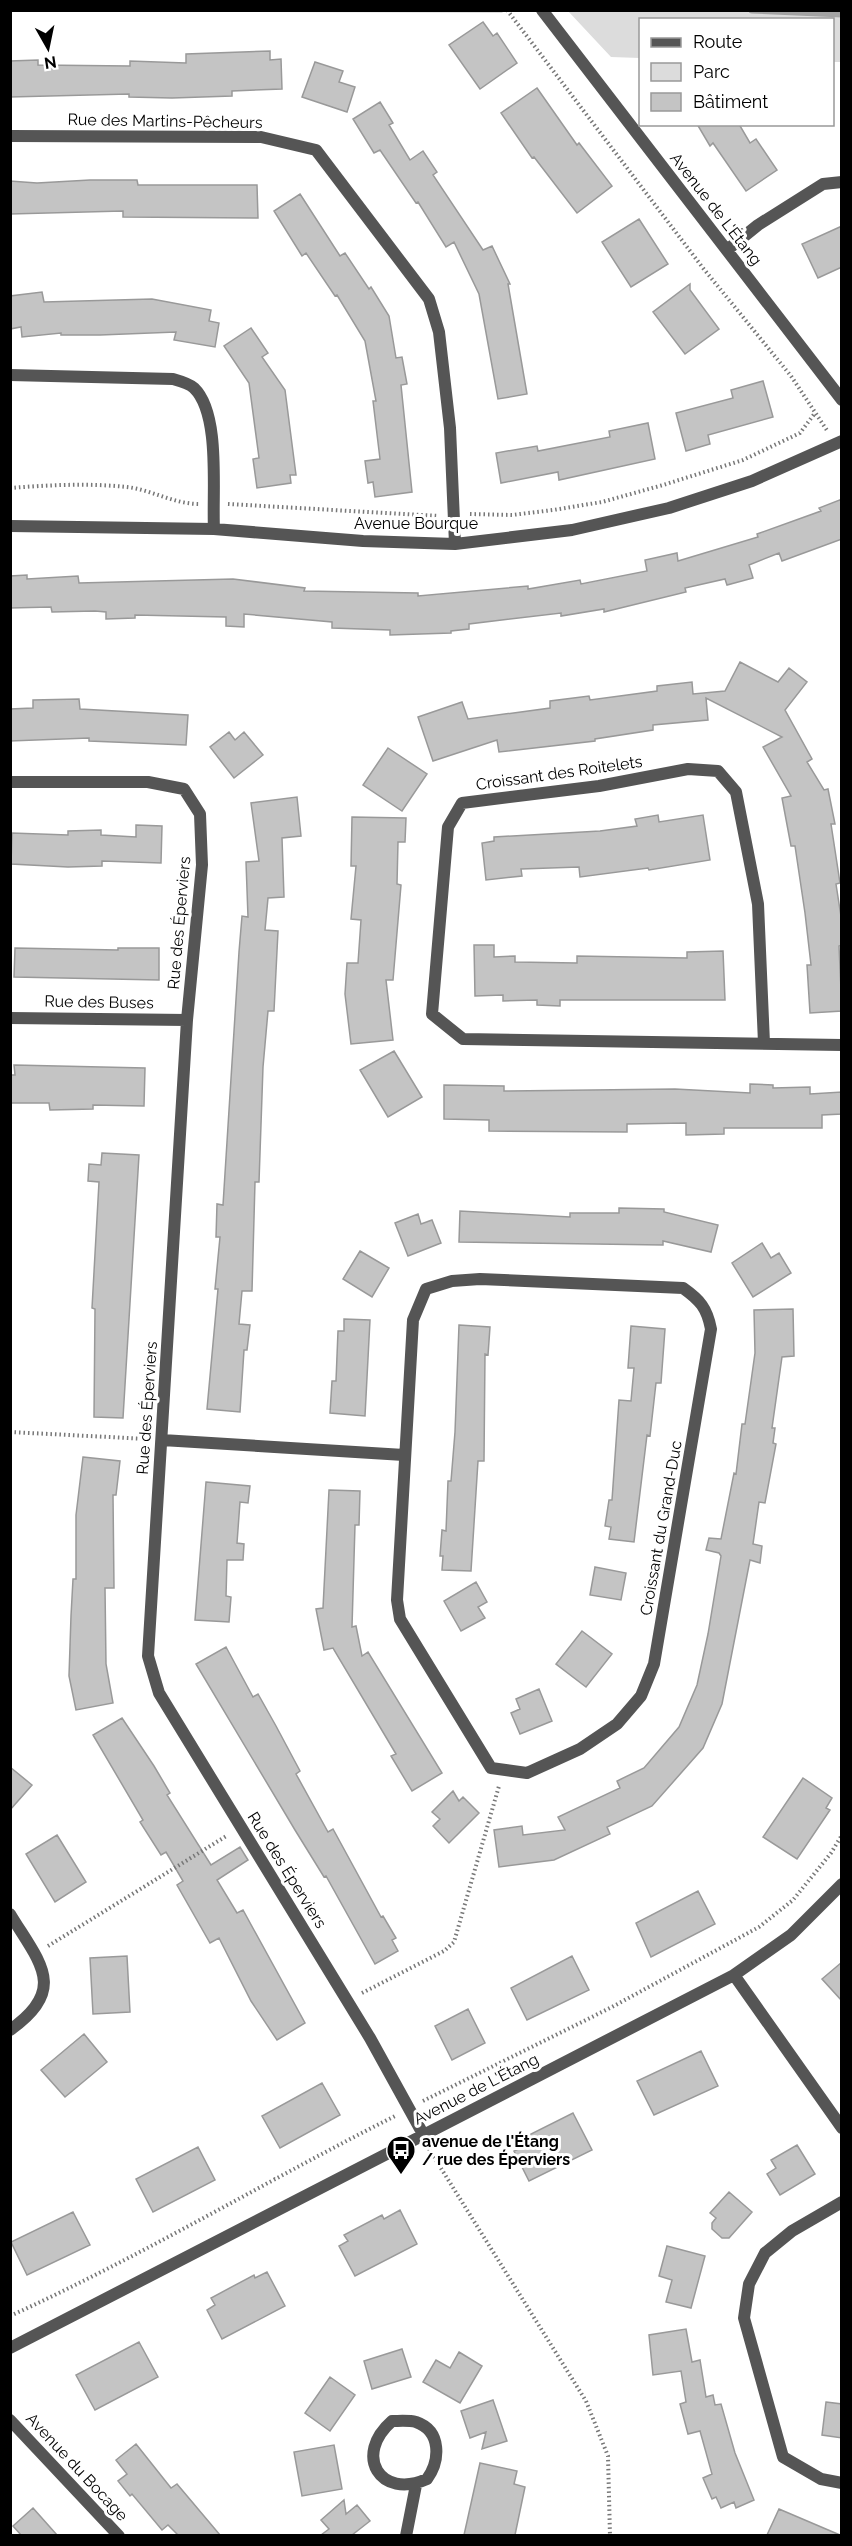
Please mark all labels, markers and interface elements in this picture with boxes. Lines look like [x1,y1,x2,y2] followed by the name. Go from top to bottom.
[18,18,78,78] north arrow
[639,18,834,126] legend
[693,31,743,52] text: Route
[43,52,58,73] text: N
[693,61,730,82] text: Parc
[693,91,768,112] text: Bâtiment
[67,110,263,132] street label: Rue des Martins-Pêcheurs
[666,148,767,269] street label: Avenue de L'Étang
[354,514,478,533] street label: Avenue Bourque
[475,752,644,794] street label: Croissant des Roitelets
[163,855,194,990] street label: Rue des Éperviers
[44,992,154,1012] street label: Rue des Buses
[132,1340,161,1475] street label: Rue des Éperviers
[636,1439,686,1617] street label: Croissant du Grand-Duc
[244,1808,331,1932] street label: Rue des Éperviers
[410,2048,542,2129] street label: Avenue de L'Étang
[422,2131,570,2169] place label: avenue de l'Étang / rue des Éperviers
[385,2134,417,2176] bus stop icon: avenue de l'Étang / rue des Éperviers
[22,2409,132,2525] street label: Avenue du Bocage

